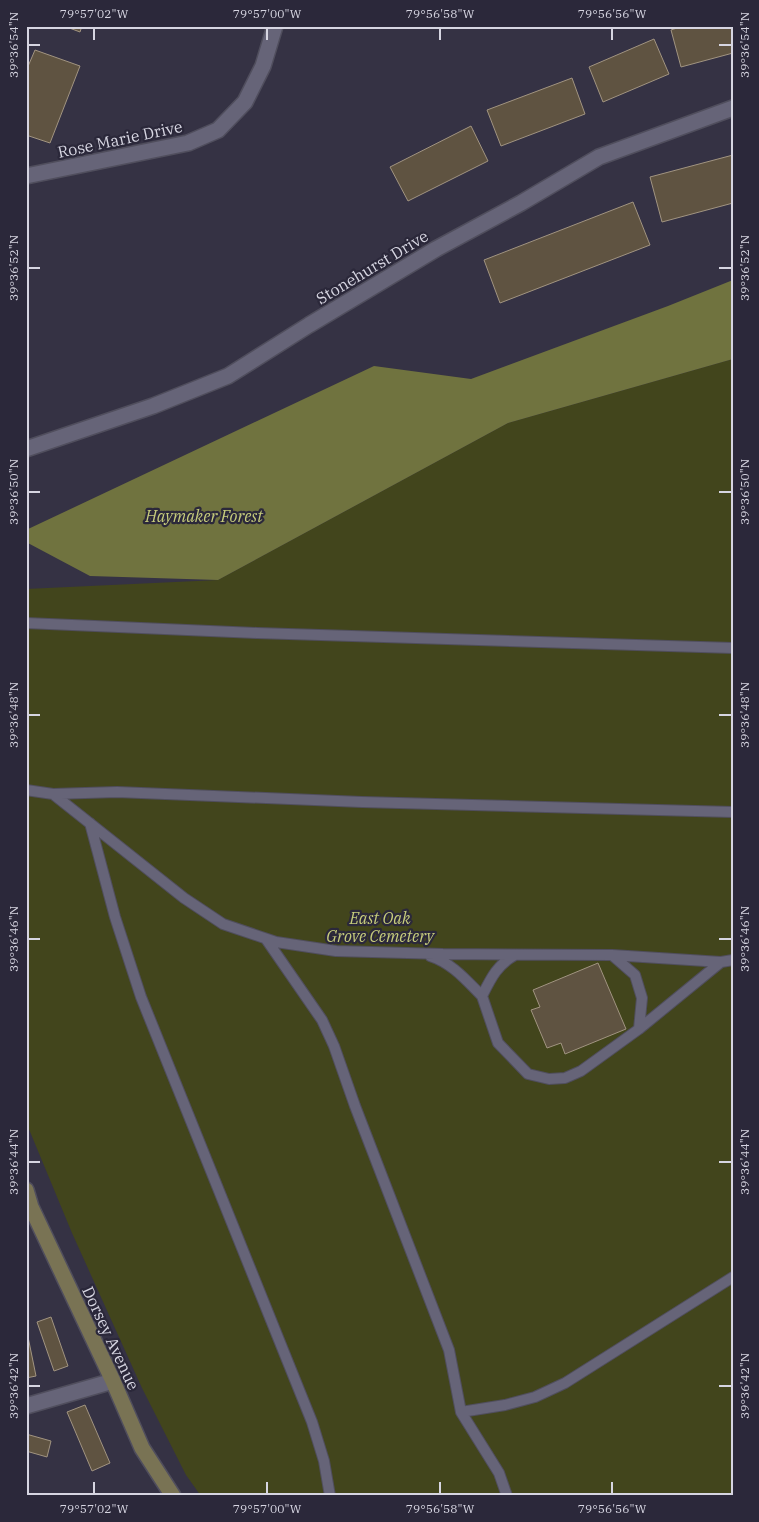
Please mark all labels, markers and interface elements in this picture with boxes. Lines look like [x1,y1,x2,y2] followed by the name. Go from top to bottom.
[60,6,129,21] text: 79°57'02"W
[233,6,302,21] text: 79°57'00"W
[406,6,475,21] text: 79°56'58"W
[578,6,647,21] text: 79°56'56"W
[6,12,21,78] text: 39°36'54"N
[737,12,752,78] text: 39°36'54"N
[56,116,184,162] street label: Rose Marie Drive
[312,226,432,308] street label: Stonehurst Drive
[6,235,21,301] text: 39°36'52"N
[737,235,752,301] text: 39°36'52"N
[6,459,21,525] text: 39°36'50"N
[737,459,752,525] text: 39°36'50"N
[144,506,264,526] park label: Haymaker Forest
[6,682,21,748] text: 39°36'48"N
[737,682,752,748] text: 39°36'48"N
[6,906,21,972] text: 39°36'46"N
[737,906,752,972] text: 39°36'46"N
[326,908,436,946] park label: East Oak Grove Cemetery
[6,1129,21,1195] text: 39°36'44"N
[737,1129,752,1195] text: 39°36'44"N
[78,1283,144,1393] street label: Dorsey Avenue
[6,1353,21,1419] text: 39°36'42"N
[737,1353,752,1419] text: 39°36'42"N
[60,1501,129,1516] text: 79°57'02"W
[233,1501,302,1516] text: 79°57'00"W
[406,1501,475,1516] text: 79°56'58"W
[578,1501,647,1516] text: 79°56'56"W

